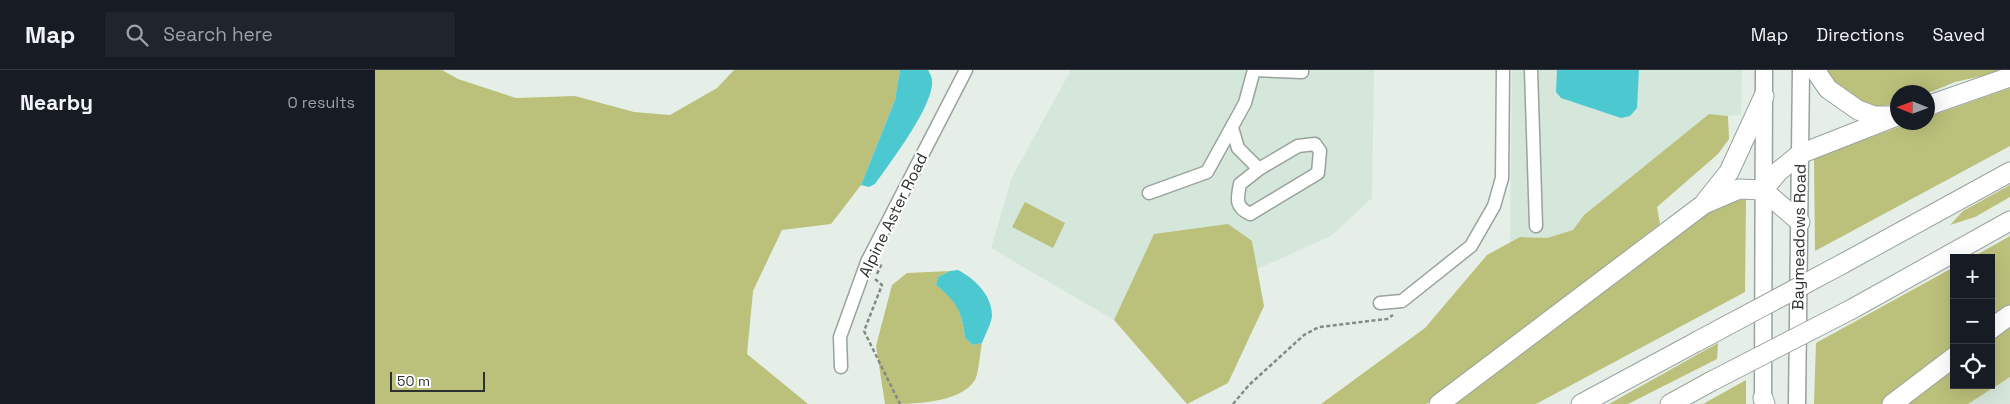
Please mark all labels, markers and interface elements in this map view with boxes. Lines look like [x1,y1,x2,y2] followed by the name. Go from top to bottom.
[105,12,455,57] search box
[25,19,75,50] text: Map
[123,21,151,49] icon: search
[163,22,273,47] text: Search here
[1751,23,1788,46] text: Map
[1816,23,1905,46] text: Directions
[1933,23,1985,46] text: Saved
[1890,85,1935,130] north arrow
[20,89,93,116] text: Nearby
[287,92,355,113] text: 0 results
[854,149,932,281] street label: Alpine Aster Road
[1787,164,1811,310] street label: Baymeadows Road
[1950,254,1995,389] map controls
[1950,254,1995,299] button: +
[1950,299,1995,344] button: −
[1950,344,1995,389] button: locate
[390,369,485,392] scale bar
[397,372,430,390] text: 50 m

